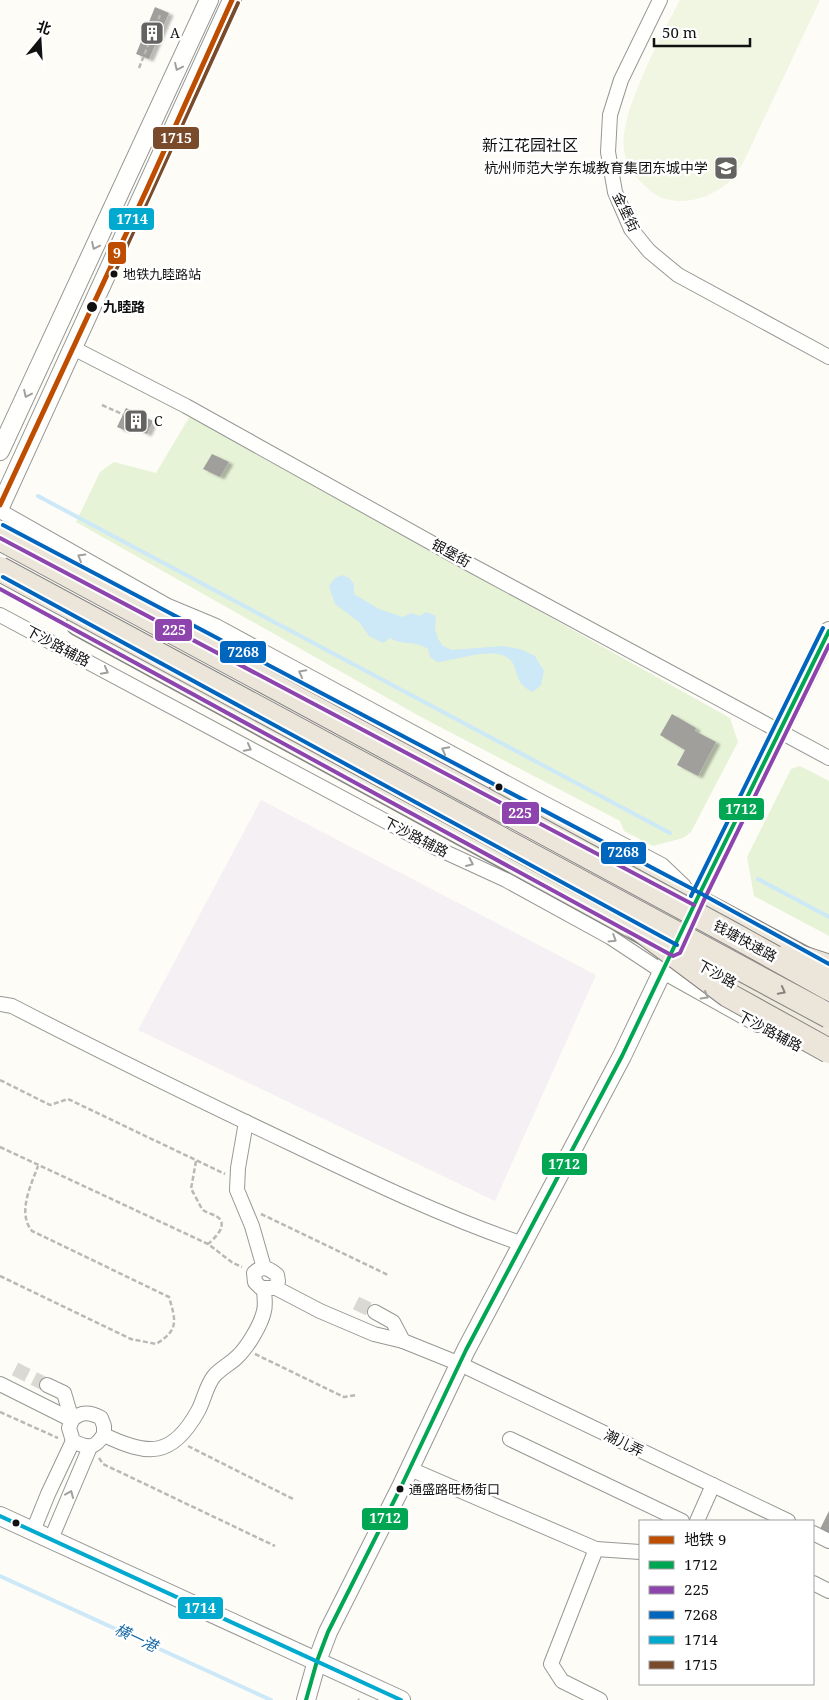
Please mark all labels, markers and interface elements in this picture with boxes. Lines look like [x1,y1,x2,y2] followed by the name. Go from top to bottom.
[15,15,65,65] north arrow
[654,15,750,47] scale bar
[35,16,54,38] text: 北
[139,20,165,46] building icon: A
[662,22,697,42] text: 50 m
[170,23,180,42] place label: A
[174,62,184,71] one-way arrow
[152,126,200,150] line badge: 1715
[160,128,192,147] text: 1715
[482,134,578,156] district label: 新江花园社区
[713,155,739,181] school or university icon: 杭州师范大学东城教育集团东城中学
[484,158,708,177] place label: 杭州师范大学东城教育集团东城中学
[609,189,644,235] street label: 金堡街
[108,207,155,231] line badge: 1714
[116,209,148,228] text: 1714
[91,241,101,250] one-way arrow
[107,241,127,265] line badge: 9
[113,243,121,262] text: 9
[123,265,201,283] place label: 地铁九睦路站
[109,269,119,279] marker: 地铁九睦路站
[103,297,145,316] place label: 九睦路
[85,300,99,314] marker: 九睦路
[22,389,33,398] one-way arrow
[123,408,149,434] building icon: C
[154,411,163,430] place label: C
[428,534,474,571] street label: 银堡街
[78,553,87,563] one-way arrow
[154,618,193,642] line badge: 225
[162,620,186,639] text: 225
[23,621,94,670] street label: 下沙路辅路
[219,640,267,664] line badge: 7268
[227,642,259,661] text: 7268
[99,665,108,675] one-way arrow
[299,669,308,679] one-way arrow
[242,742,251,752] one-way arrow
[442,746,451,756] one-way arrow
[494,782,504,792] unlabelled marker
[718,797,765,821] line badge: 1712
[725,799,757,818] text: 1712
[501,801,540,825] line badge: 225
[508,803,532,822] text: 225
[381,812,452,861] street label: 下沙路辅路
[600,841,647,865] line badge: 7268
[607,842,639,861] text: 7268
[465,857,474,867] one-way arrow
[710,915,780,966] street label: 钱塘快速路
[608,933,617,943] one-way arrow
[694,955,740,992] street label: 下沙路
[777,985,786,995] one-way arrow
[700,990,709,1000] one-way arrow
[735,1006,806,1055] street label: 下沙路辅路
[541,1152,588,1176] line badge: 1712
[548,1154,580,1173] text: 1712
[601,1425,647,1460] street label: 潮儿弄
[409,1480,500,1498] place label: 通盛路旺杨街口
[395,1484,405,1494] marker: 通盛路旺杨街口
[64,1491,74,1499] one-way arrow
[361,1507,409,1531] line badge: 1712
[369,1508,401,1527] text: 1712
[11,1518,21,1528] unlabelled marker
[639,1520,814,1685] legend
[684,1529,726,1549] text: 地铁 9
[684,1554,718,1574] text: 1712
[684,1579,709,1599] text: 225
[177,1596,224,1620] line badge: 1714
[184,1598,216,1617] text: 1714
[684,1604,718,1624] text: 7268
[112,1619,163,1657] water label: 横一港
[684,1629,718,1649] text: 1714
[684,1654,718,1674] text: 1715

